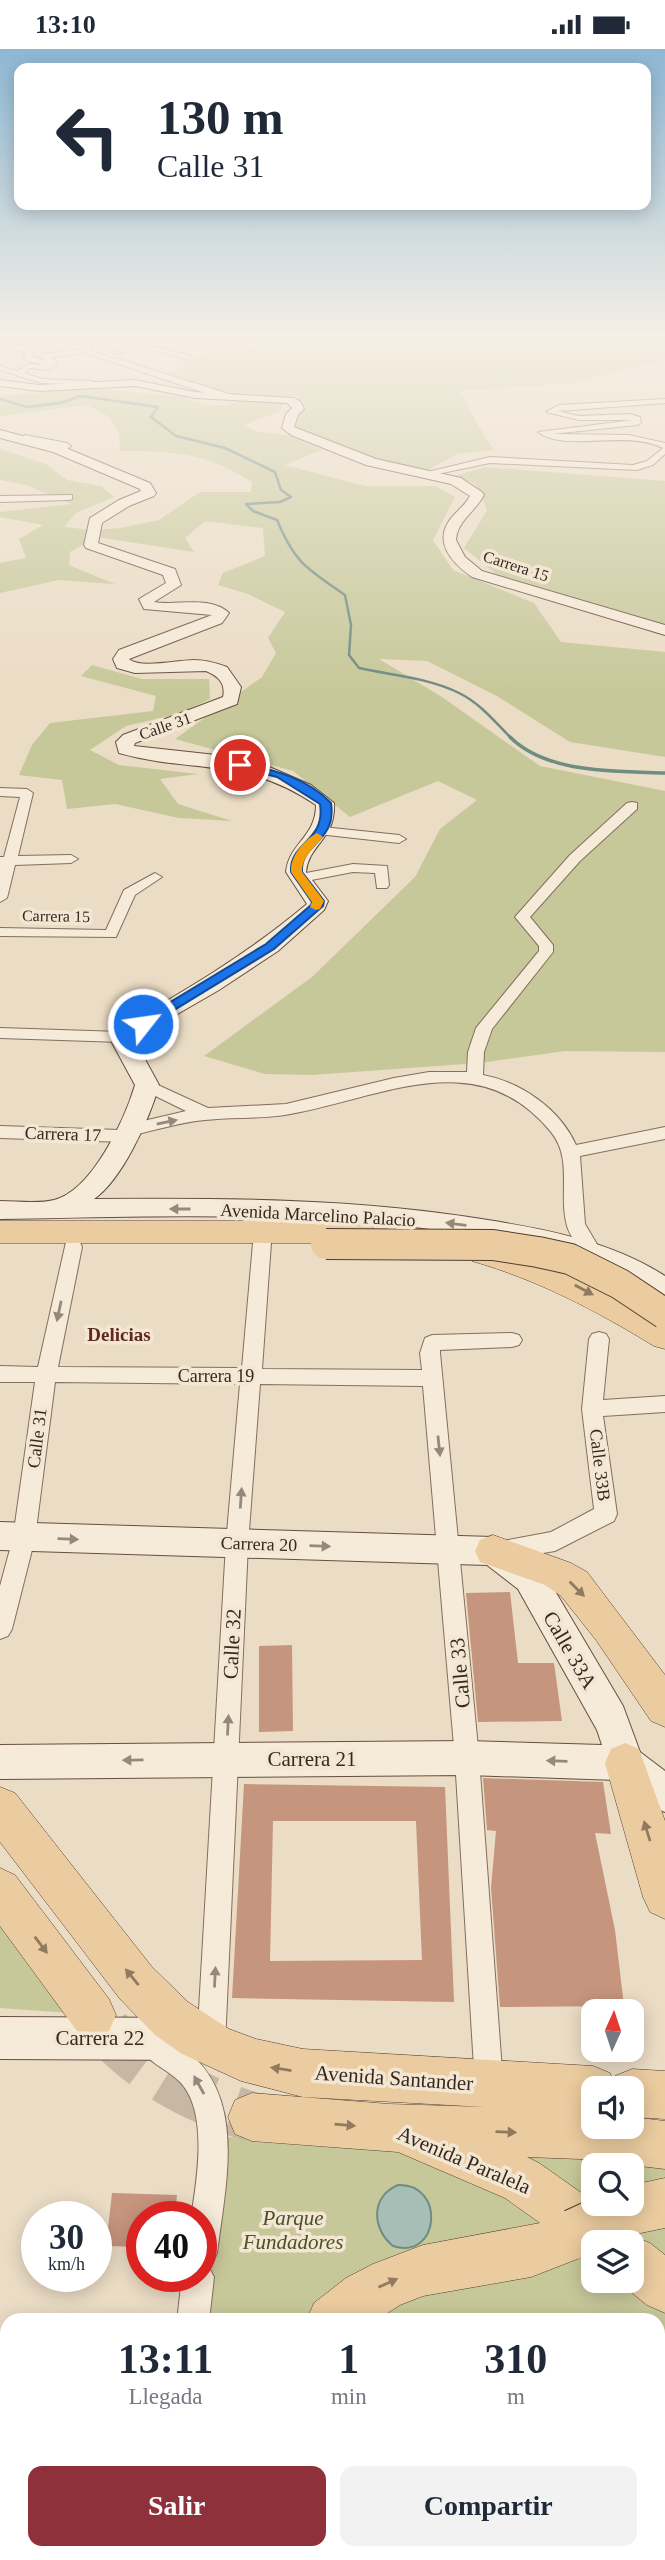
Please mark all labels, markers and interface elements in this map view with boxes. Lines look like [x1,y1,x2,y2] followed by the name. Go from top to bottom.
[35,10,96,39] text: 13:10
[157,90,284,145] text: 130 m
[42,91,133,182] icon: left
[157,148,265,184] text: Calle 31
[481,547,551,585] street label: Carrera 15
[137,709,193,743] street label: Calle 31
[210,735,270,795] pin
[221,746,259,784] icon: arrive
[22,907,90,925] street label: Carrera 15
[106,987,180,1061] position arrow
[156,1116,178,1127] one-way arrow
[24,1123,102,1145] street label: Carrera 17
[220,1200,416,1230] street label: Avenida Marcelino Palacio
[169,1203,191,1215] one-way arrow
[445,1218,467,1229] one-way arrow
[574,1284,593,1296] one-way arrow
[54,1300,65,1322] one-way arrow
[87,1324,151,1345] district label: Delicias
[178,1366,254,1386] street label: Carrera 19
[23,1407,51,1469] street label: Calle 31
[586,1428,614,1502] street label: Calle 33B
[434,1435,445,1457] one-way arrow
[235,1487,246,1509] one-way arrow
[57,1533,79,1545] one-way arrow
[220,1533,298,1555] street label: Carrera 20
[309,1541,331,1552] one-way arrow
[568,1580,585,1597] one-way arrow
[538,1607,602,1694] street label: Calle 33A
[218,1608,246,1680] street label: Calle 32
[445,1637,475,1709] street label: Calle 33
[223,1714,234,1736] one-way arrow
[267,1747,357,1771] street label: Carrera 21
[122,1754,144,1766] one-way arrow
[545,1756,567,1767] one-way arrow
[642,1820,652,1841] one-way arrow
[33,1936,47,1954] one-way arrow
[210,1966,221,1988] one-way arrow
[124,1969,139,1987] one-way arrow
[581,1999,644,2061] north arrow
[581,1999,644,2293] map controls
[55,2026,145,2050] street label: Carrera 22
[314,2060,474,2096] street label: Avenida Santander
[270,2063,292,2074] one-way arrow
[193,2075,204,2095] one-way arrow
[581,2076,644,2139] button: sound
[334,2120,356,2131] one-way arrow
[394,2121,535,2199] street label: Avenida Paralela
[495,2127,517,2138] one-way arrow
[581,2153,644,2216] button: search
[126,2201,217,2292] speed limit sign: 40
[242,2206,343,2254] park label: Parque Fundadores
[49,2218,84,2257] text: 30
[581,2230,644,2293] button: layers
[48,2254,85,2274] text: km/h
[378,2277,399,2288] one-way arrow
[118,2336,213,2382] text: 13:11
[338,2336,359,2382] text: 1
[484,2336,547,2382] text: 310
[128,2384,203,2409] text: Llegada
[331,2384,367,2409] text: min
[507,2384,525,2409] text: m
[28,2466,326,2546] button: Salir
[340,2466,637,2546] button: Compartir

